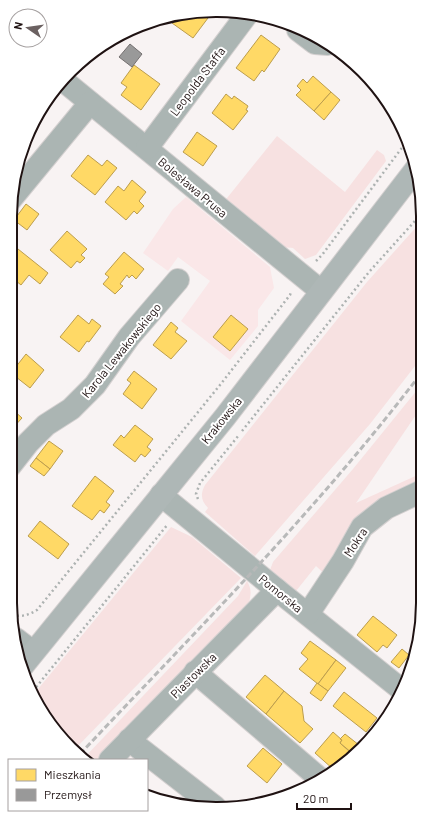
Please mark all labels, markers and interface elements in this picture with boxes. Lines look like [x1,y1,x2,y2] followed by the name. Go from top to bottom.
[8,8,48,48] north arrow
[11,21,25,31] text: N
[167,44,227,118] street label: Leopolda Staffa
[156,154,230,220] street label: Bolesława Prusa
[78,300,164,400] street label: Karola Lewakowskiego
[198,394,244,446] street label: Krakowska
[341,525,369,559] street label: Mokra
[256,571,306,615] street label: Pomorska
[167,649,219,701] street label: Piastowska
[8,759,148,811] legend
[44,767,101,781] text: Mieszkania
[297,785,351,811] scale bar
[44,787,92,801] text: Przemysł
[303,791,329,805] text: 20 m

